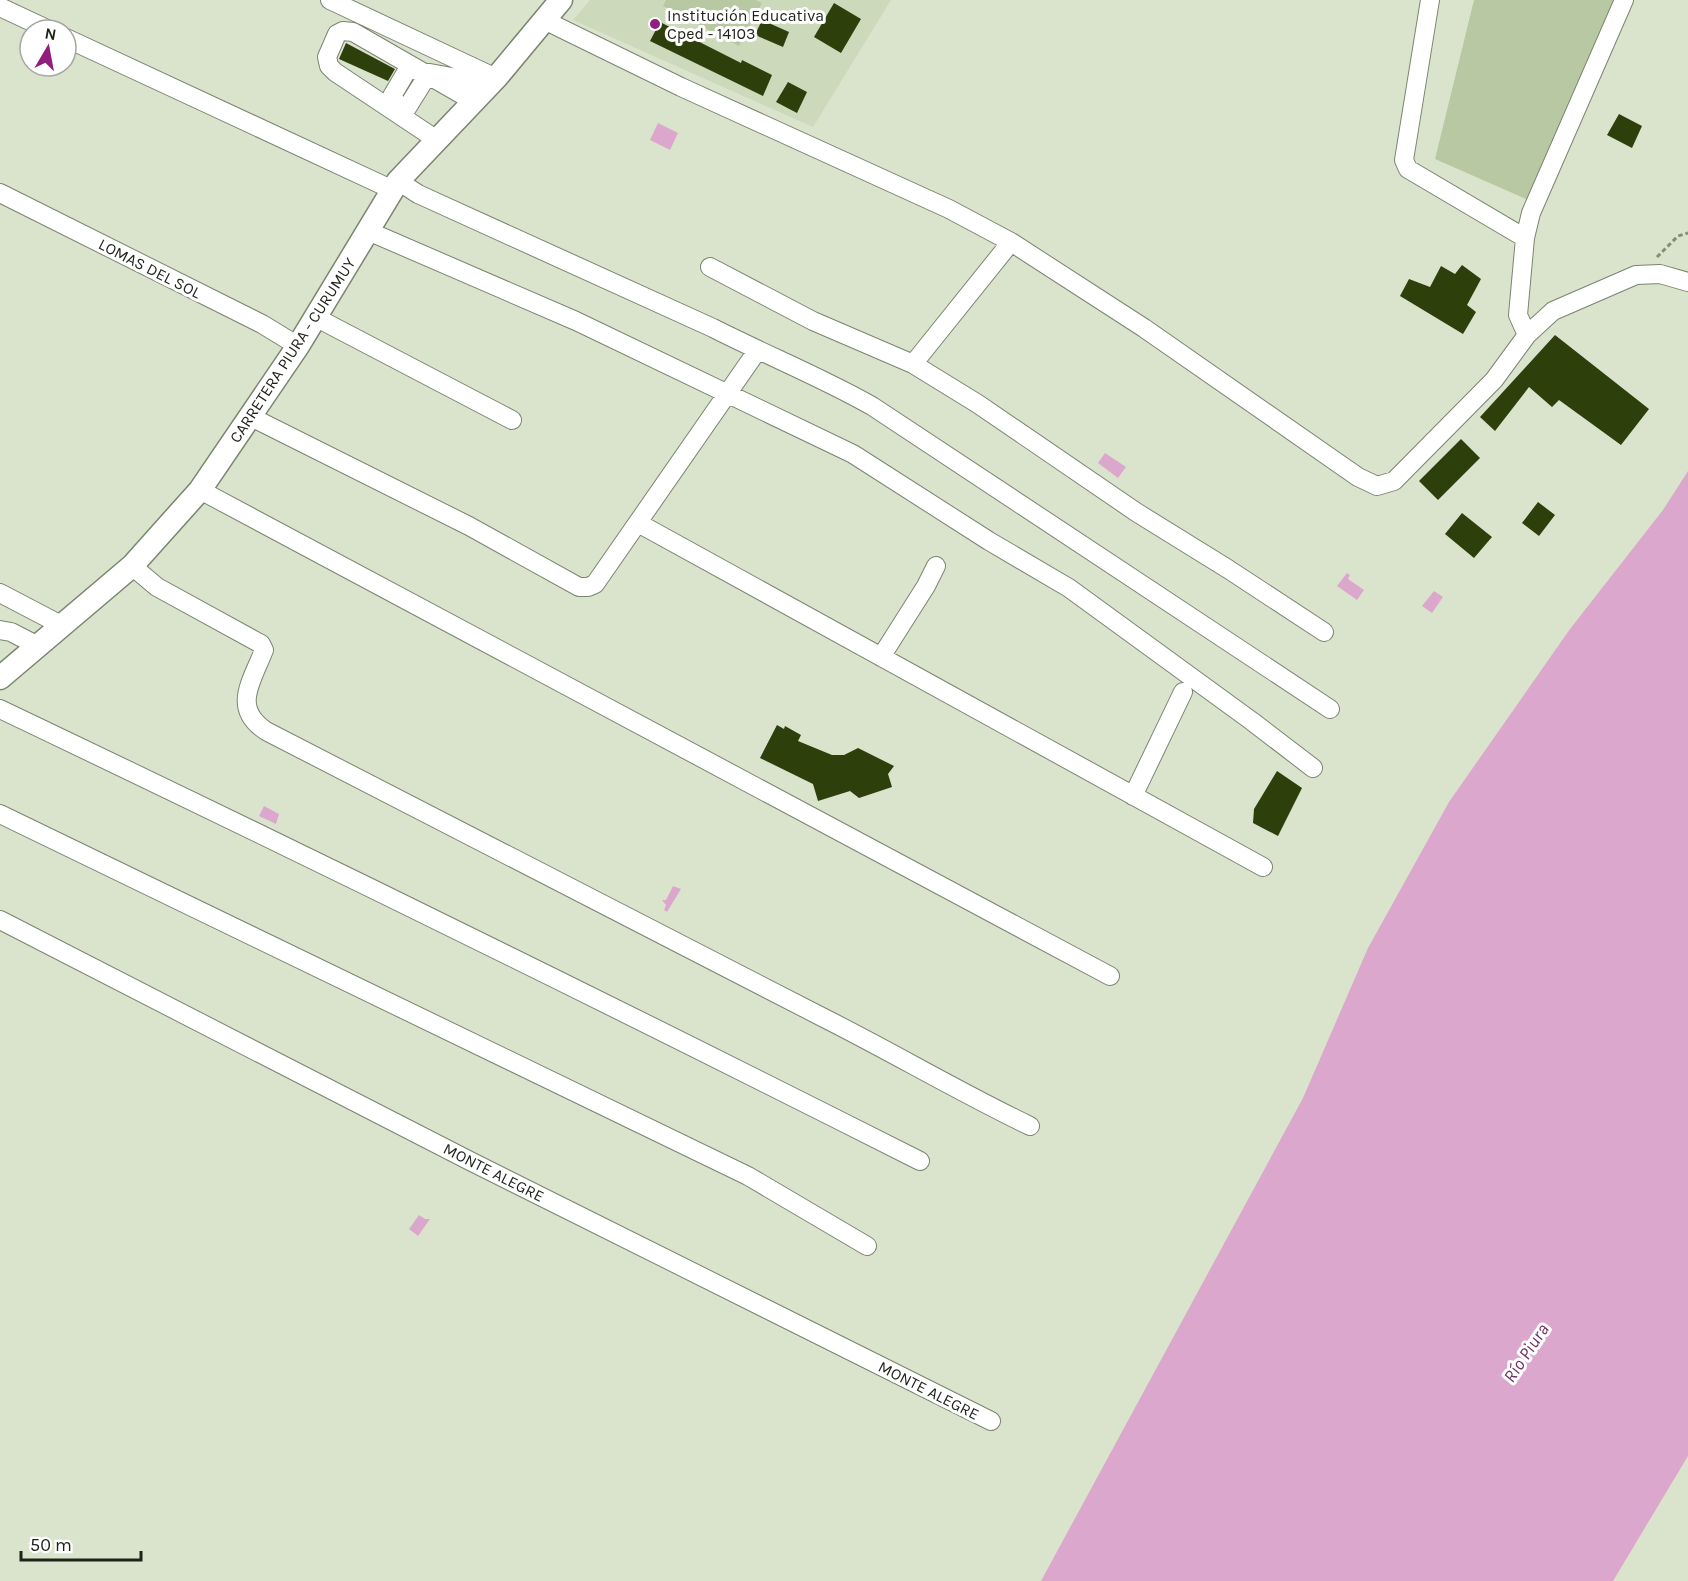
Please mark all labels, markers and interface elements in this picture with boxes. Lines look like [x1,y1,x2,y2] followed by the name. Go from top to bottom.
[667,6,824,43] place label: Institución Educativa Cped - 14103
[648,17,662,31] marker: Institución Educativa Cped - 14103
[18,18,78,78] north arrow
[43,23,58,44] text: N
[95,234,205,303] street label: LOMAS DEL SOL
[225,254,359,446] street label: CARRETERA PIURA - CURUMUY
[440,1139,547,1206] street label: MONTE ALEGRE
[1498,1319,1554,1387] water label: Río Piura
[875,1357,982,1424] street label: MONTE ALEGRE
[21,1524,141,1562] scale bar
[30,1534,72,1556] text: 50 m

